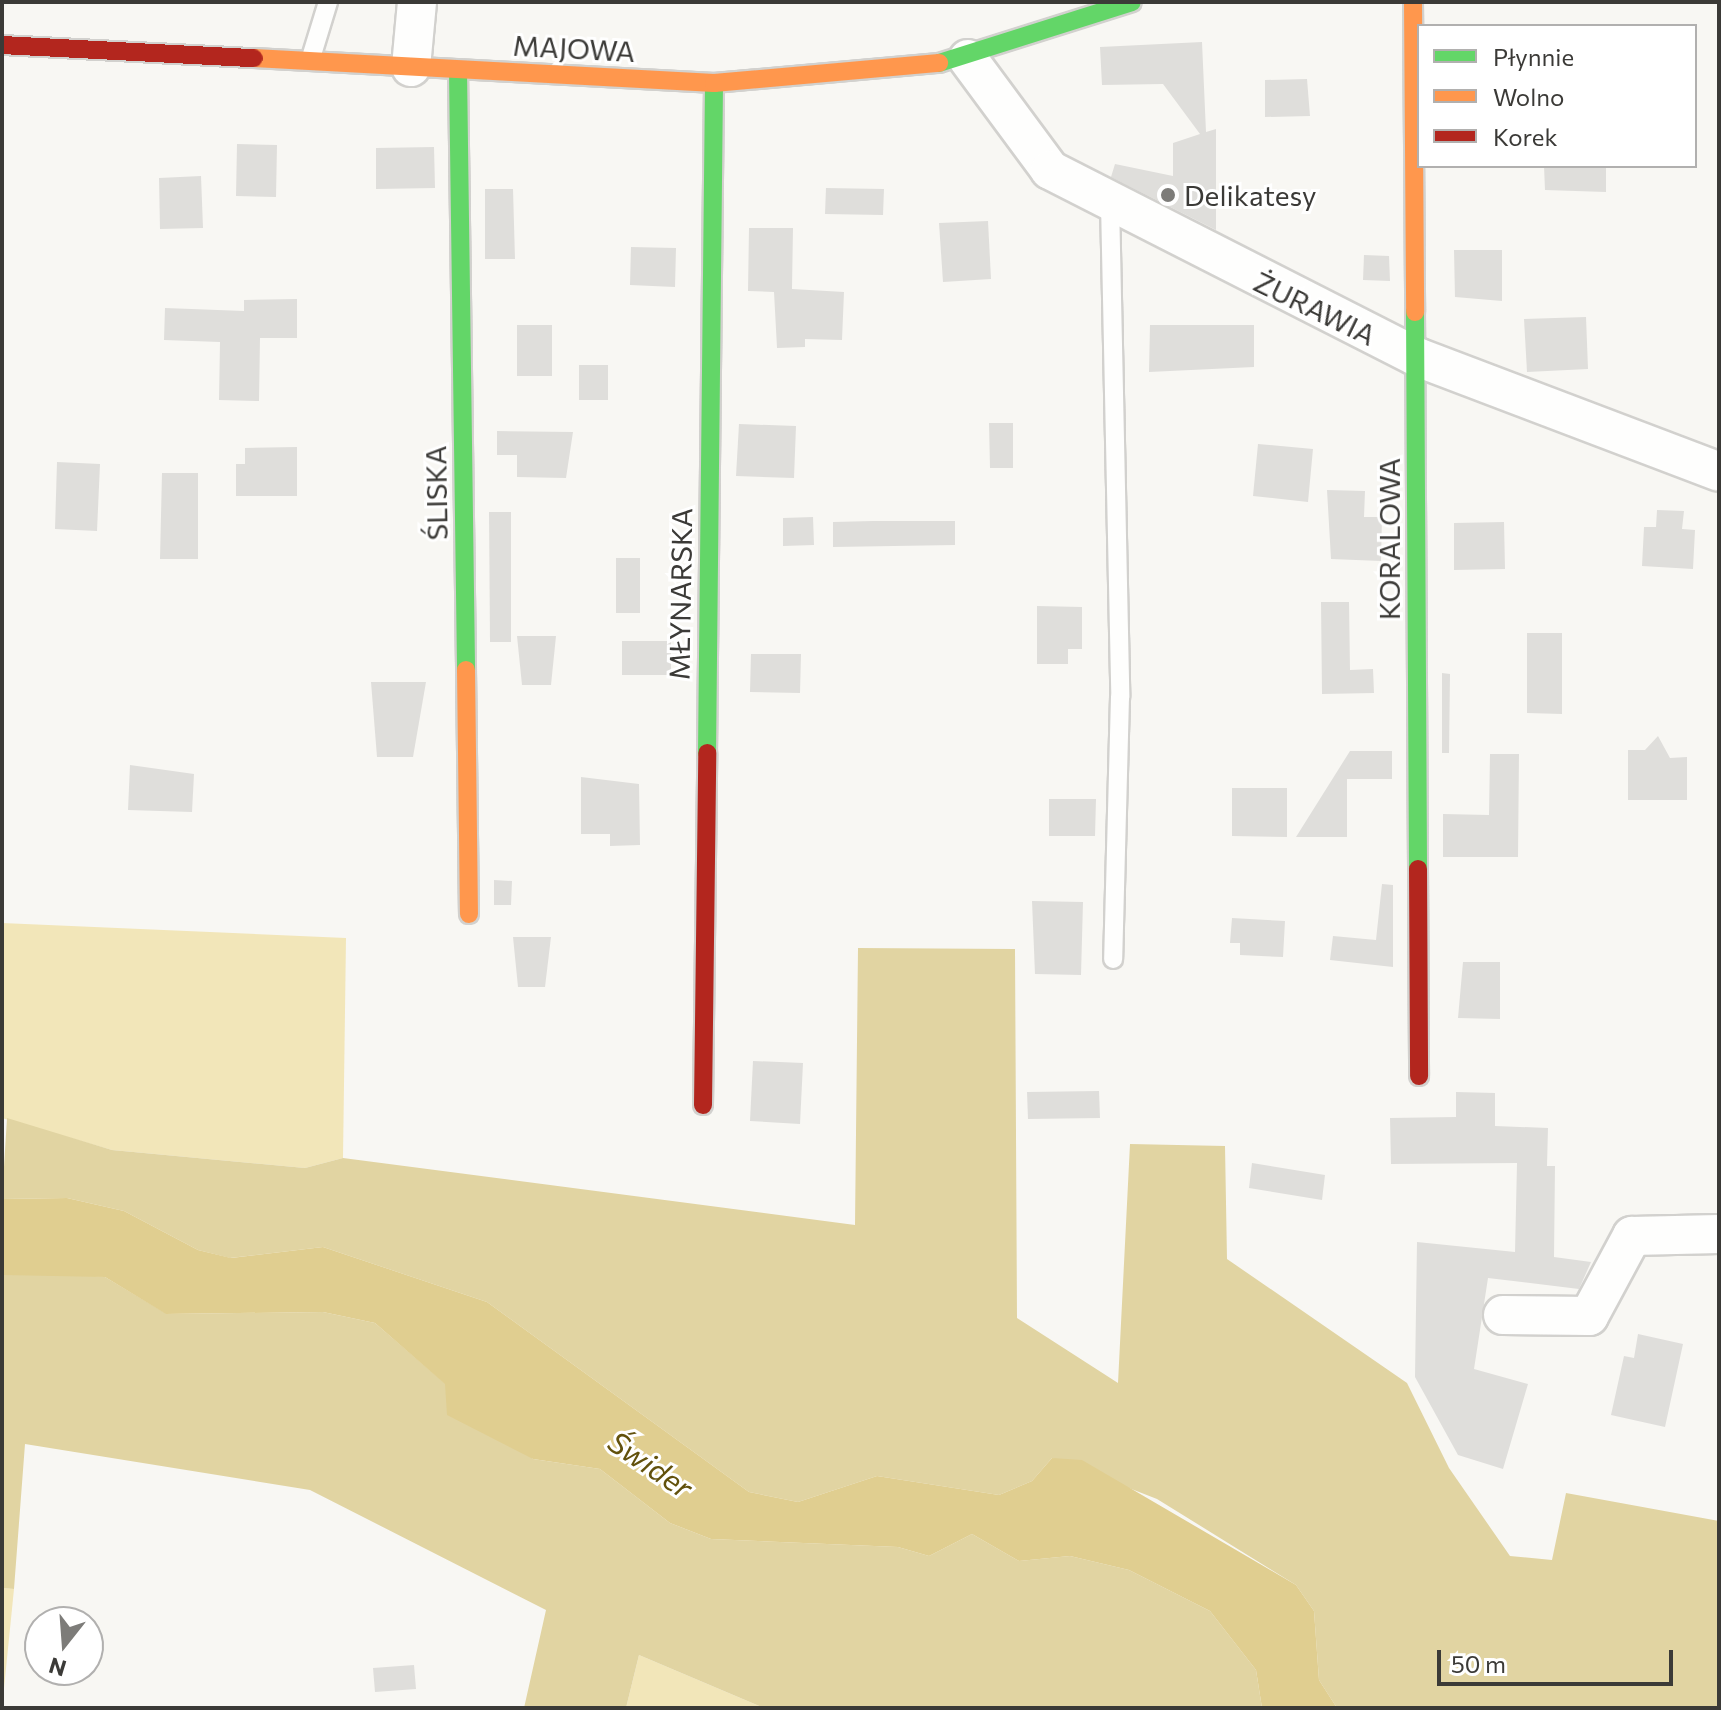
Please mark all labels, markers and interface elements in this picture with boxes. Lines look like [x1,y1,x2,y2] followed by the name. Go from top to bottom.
[1417,24,1697,168] legend
[512,28,636,68] street label: MAJOWA
[1493,42,1574,71] text: Płynnie
[1493,82,1564,111] text: Wolno
[1493,122,1557,151] text: Korek
[1184,178,1317,212] place label: Delikatesy
[1159,186,1177,204] marker: Delikatesy
[1249,264,1381,352] street label: ŻURAWIA
[418,445,454,541] street label: ŚLISKA
[1372,458,1406,620] street label: KORALOWA
[662,508,698,680] street label: MŁYNARSKA
[602,1423,700,1505] water label: Świder
[24,1606,104,1686] north arrow
[1441,1634,1677,1684] scale bar
[1451,1649,1506,1678] text: 50 m
[46,1652,69,1683] text: N

